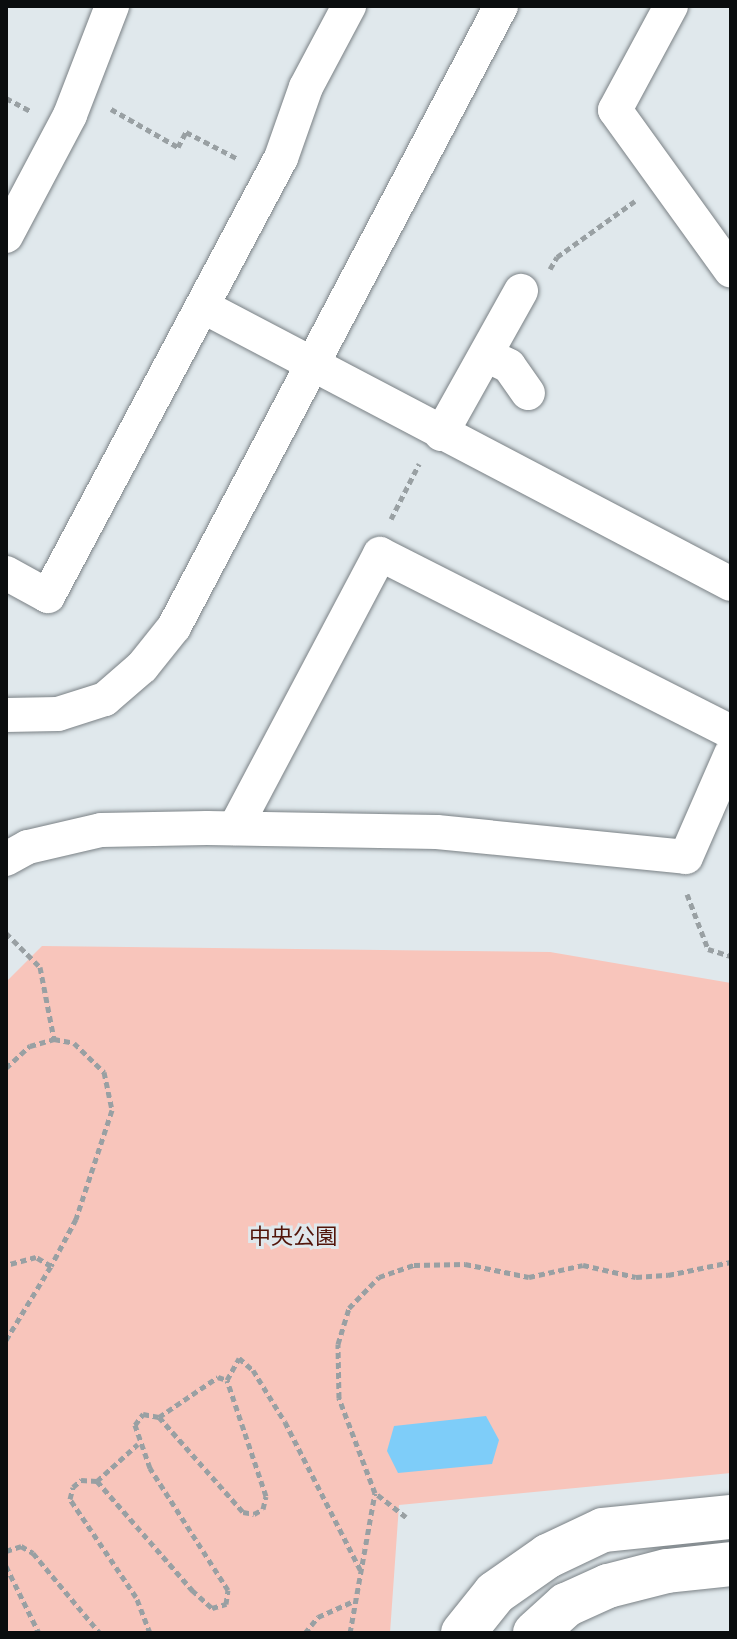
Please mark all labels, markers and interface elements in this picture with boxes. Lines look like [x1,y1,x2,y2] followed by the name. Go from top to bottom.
[249,1224,337,1250] park label: 中央公園

